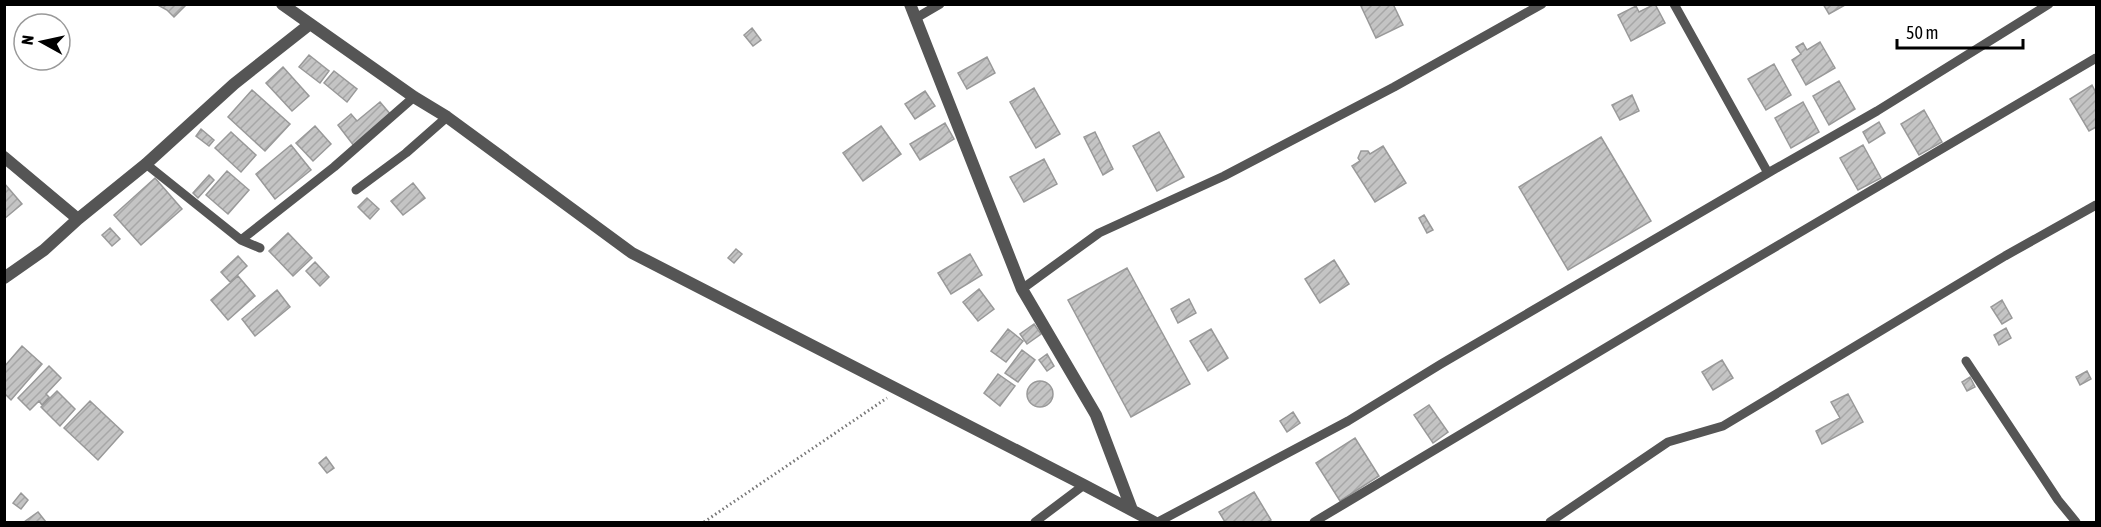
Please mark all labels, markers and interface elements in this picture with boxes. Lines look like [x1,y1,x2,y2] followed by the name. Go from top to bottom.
[12,12,72,72] north arrow
[1897,12,2023,50] scale bar
[1906,22,1938,43] text: 50 m
[18,34,37,46] text: N

